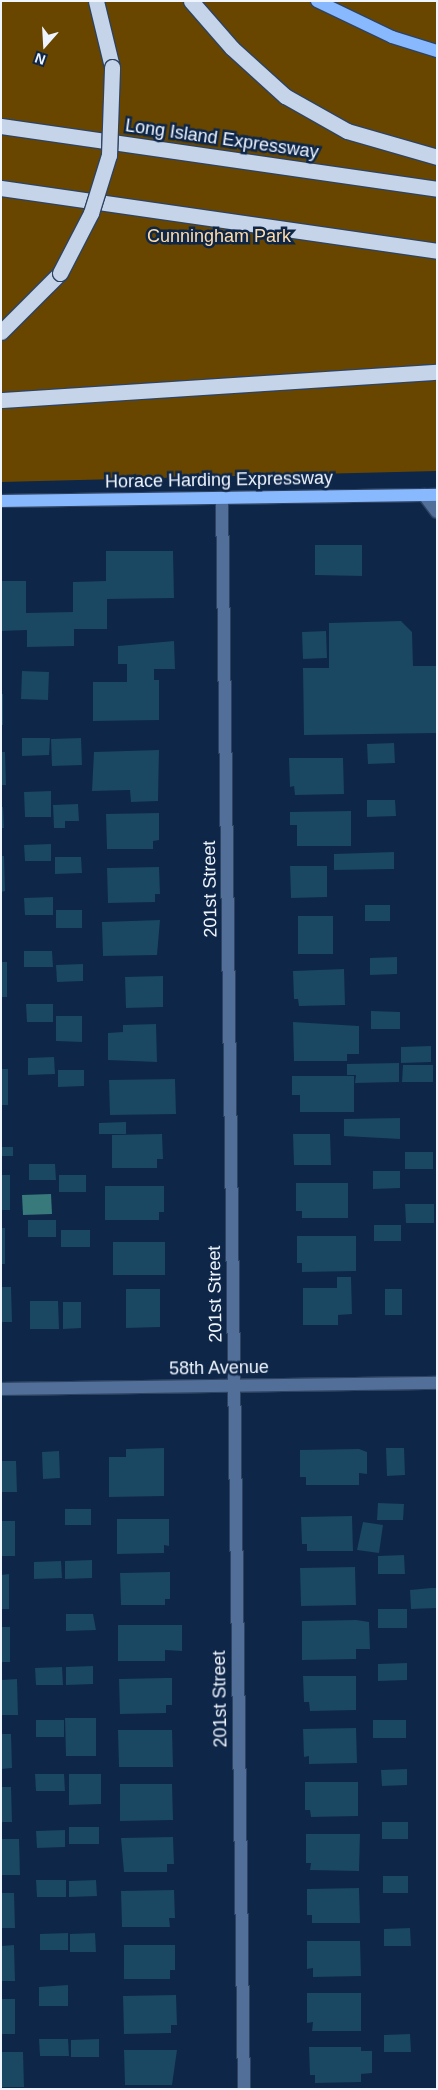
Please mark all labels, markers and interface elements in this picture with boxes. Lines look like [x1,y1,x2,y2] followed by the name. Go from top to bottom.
[20,20,70,70] north arrow
[33,50,48,68] text: N
[124,115,320,163] street label: Long Island Expressway
[147,225,291,247] park label: Cunningham Park
[105,467,333,493] street label: Horace Harding Expressway
[198,840,222,938] street label: 201st Street
[203,1245,227,1343] street label: 201st Street
[168,1356,270,1380] street label: 58th Avenue
[208,1650,232,1748] street label: 201st Street

